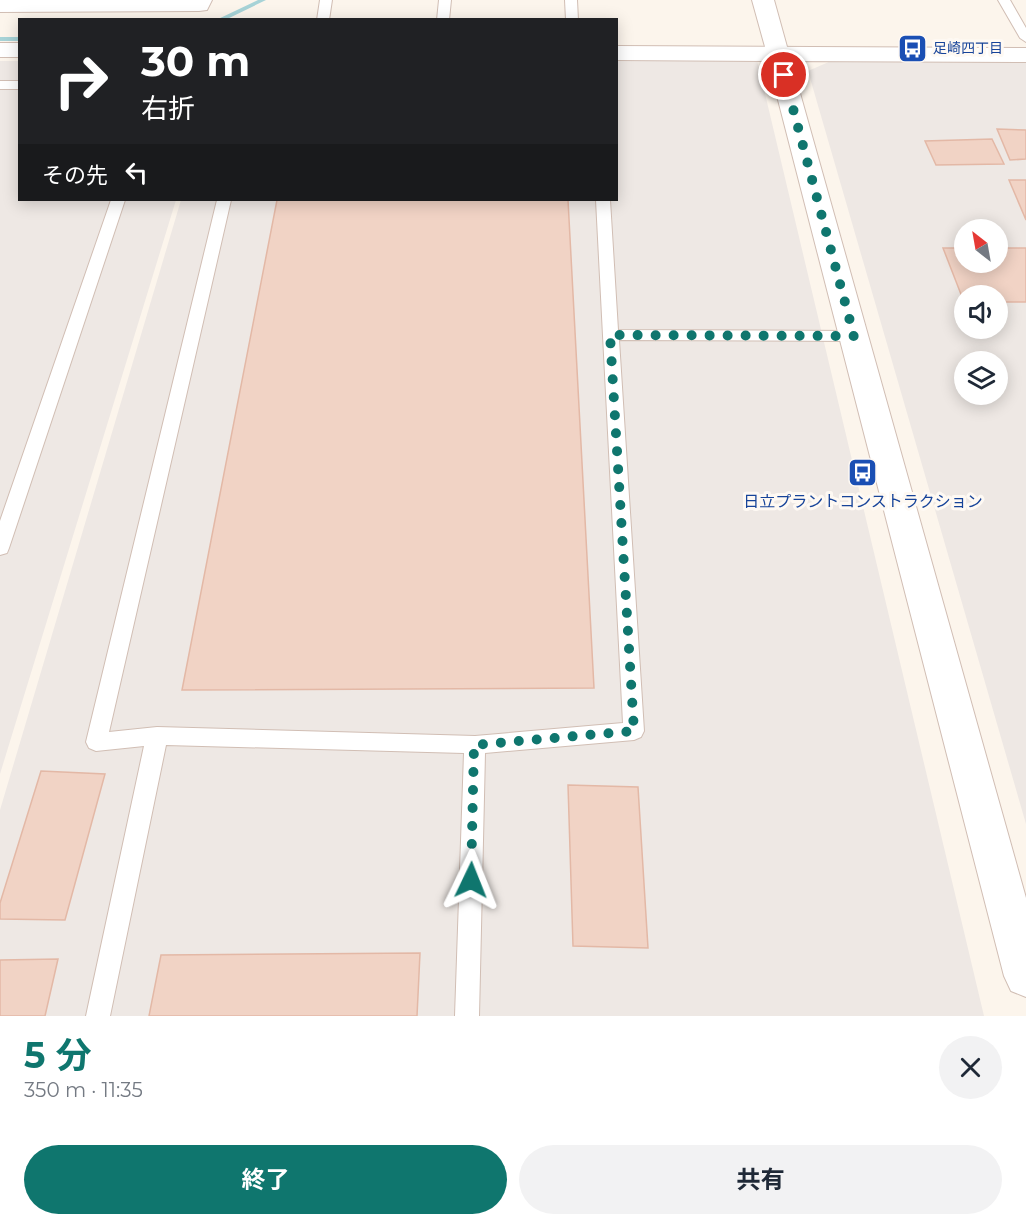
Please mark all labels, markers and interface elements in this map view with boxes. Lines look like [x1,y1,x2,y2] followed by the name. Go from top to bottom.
[896,32,928,64] bus stop icon: 足崎四丁目
[141,35,250,87] text: 30 m
[933,39,1003,57] place label: 足崎四丁目
[42,42,120,120] icon: right
[758,49,809,100] pin
[767,58,800,91] icon: arrive
[141,92,195,125] text: 右折
[120,156,153,189] icon: left
[42,162,108,189] text: その先
[954,219,1008,273] north arrow
[954,219,1008,405] map controls
[954,285,1008,339] button: sound
[954,351,1008,405] button: layers
[847,457,879,489] bus stop icon: 日立プラントコンストラクション
[743,492,983,511] place label: 日立プラントコンストラクション
[439,848,503,912] position arrow
[24,1033,92,1077] text: 5 分
[939,1036,1002,1099] button: close
[24,1078,143,1102] text: 350 m · 11:35
[24,1145,507,1214] button: 終了
[519,1145,1002,1214] button: 共有

